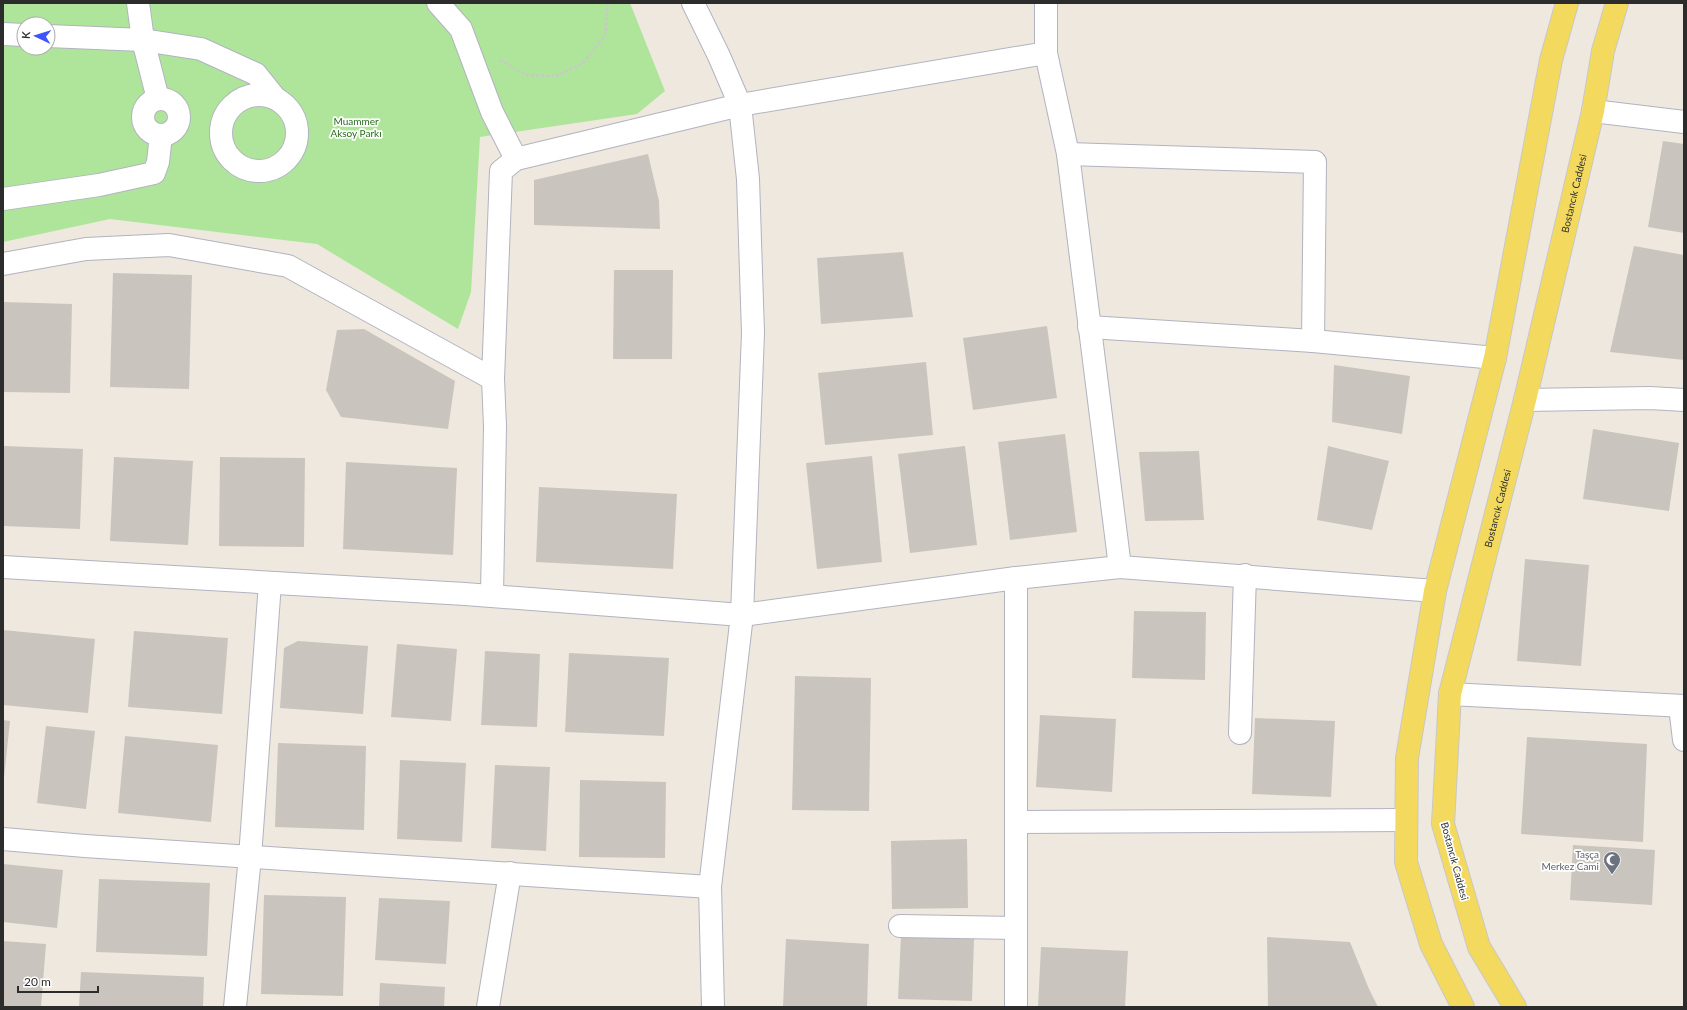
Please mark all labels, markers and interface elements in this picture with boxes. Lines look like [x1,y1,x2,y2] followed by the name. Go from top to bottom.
[16,16,56,56] north arrow
[19,31,32,39] text: K
[330,115,382,139] park label: Muammer Aksoy Parkı
[1559,153,1589,234] street label: Bostancık Caddesi
[1482,468,1513,549] street label: Bostancık Caddesi
[1439,821,1471,901] street label: Bostancık Caddesi
[1542,848,1599,872] place label: Taşça Merkez Cami
[1602,850,1622,875] mosque icon: Taşça Merkez Cami
[18,968,98,994] scale bar
[24,974,51,989] text: 20 m

